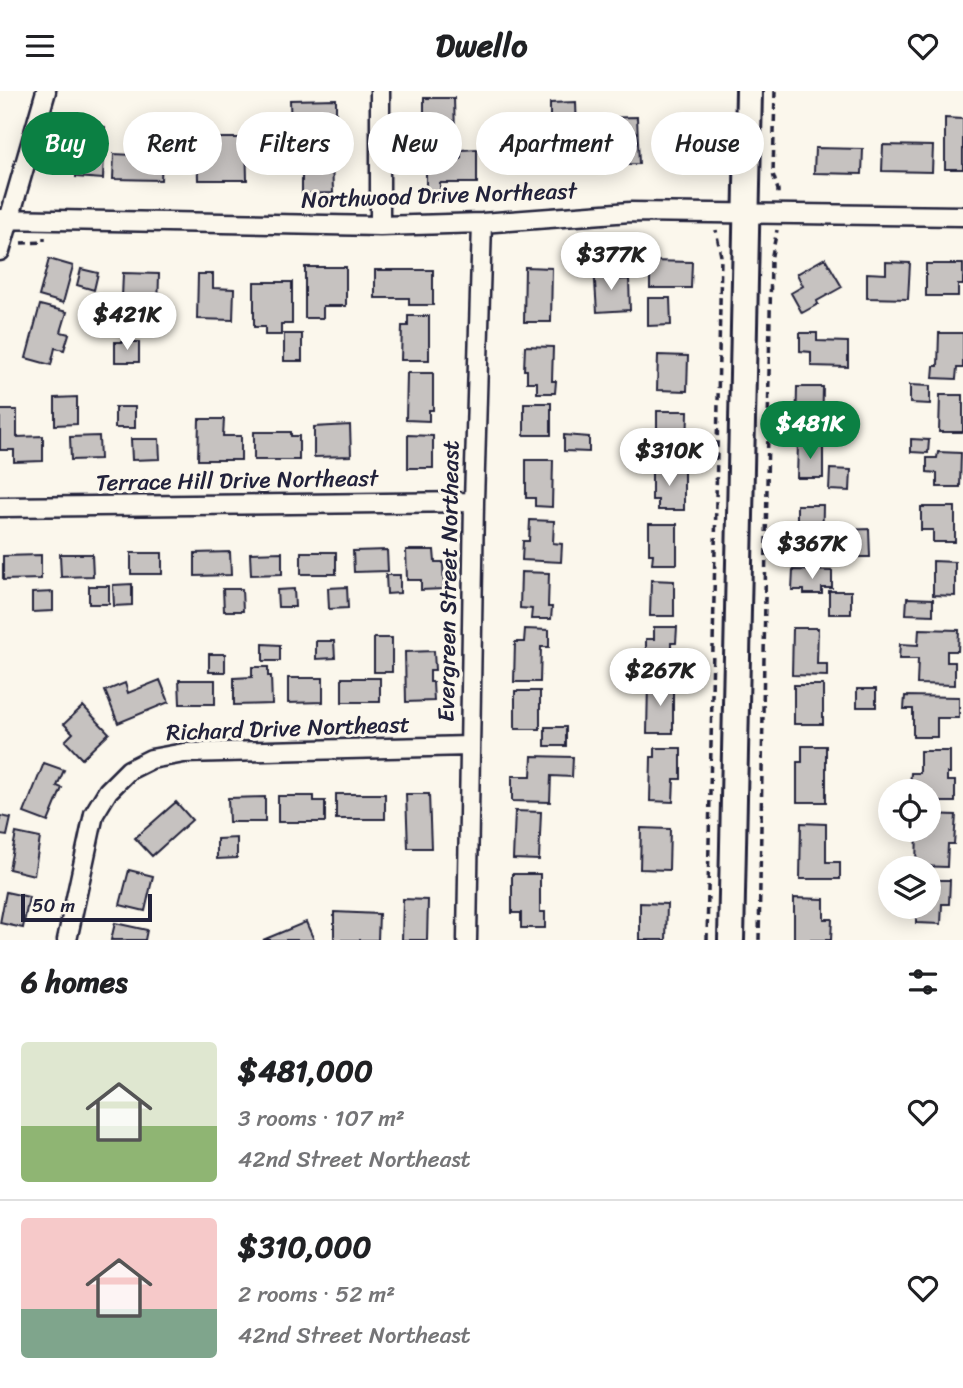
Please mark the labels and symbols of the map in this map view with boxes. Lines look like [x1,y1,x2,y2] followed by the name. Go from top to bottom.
[300,170,579,221] street label: Northwood Drive Northeast
[562,233,660,292] pin: $377K
[78,293,176,352] pin: $421K
[761,401,859,461] pin: $481K
[620,429,718,488] pin: $310K
[426,440,471,722] street label: Evergreen Street Northeast
[96,458,380,503] street label: Terrace Hill Drive Northeast
[763,521,861,581] pin: $367K
[611,649,709,708] pin: $267K
[166,704,410,753] street label: Richard Drive Northeast
[21,891,152,923] scale bar

